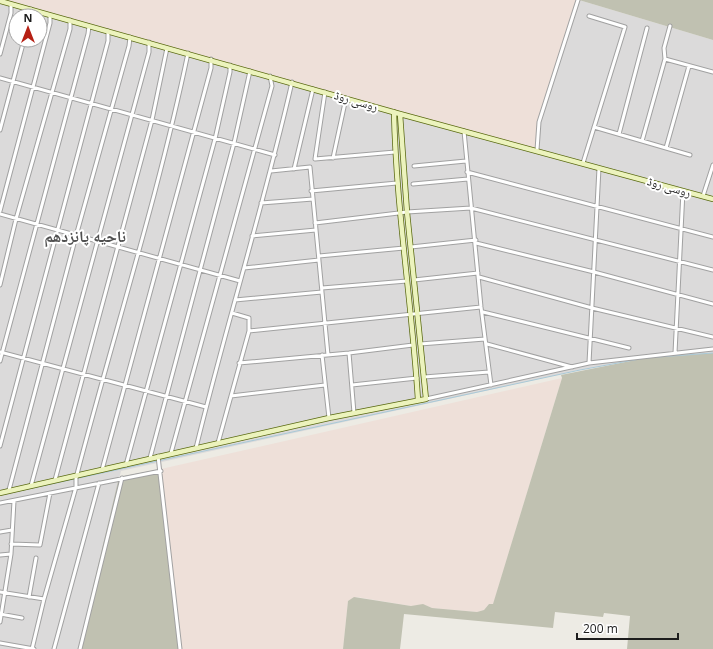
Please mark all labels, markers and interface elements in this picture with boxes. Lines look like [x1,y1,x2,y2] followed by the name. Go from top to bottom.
[8,8,48,48] north arrow
[24,10,32,25] text: N
[332,86,380,115] street label: روسی روڈ
[645,172,693,201] street label: روسی روڈ
[44,225,126,248] district label: ناحیه پانزدهم
[577,615,678,641] scale bar
[583,620,618,637] text: 200 m

